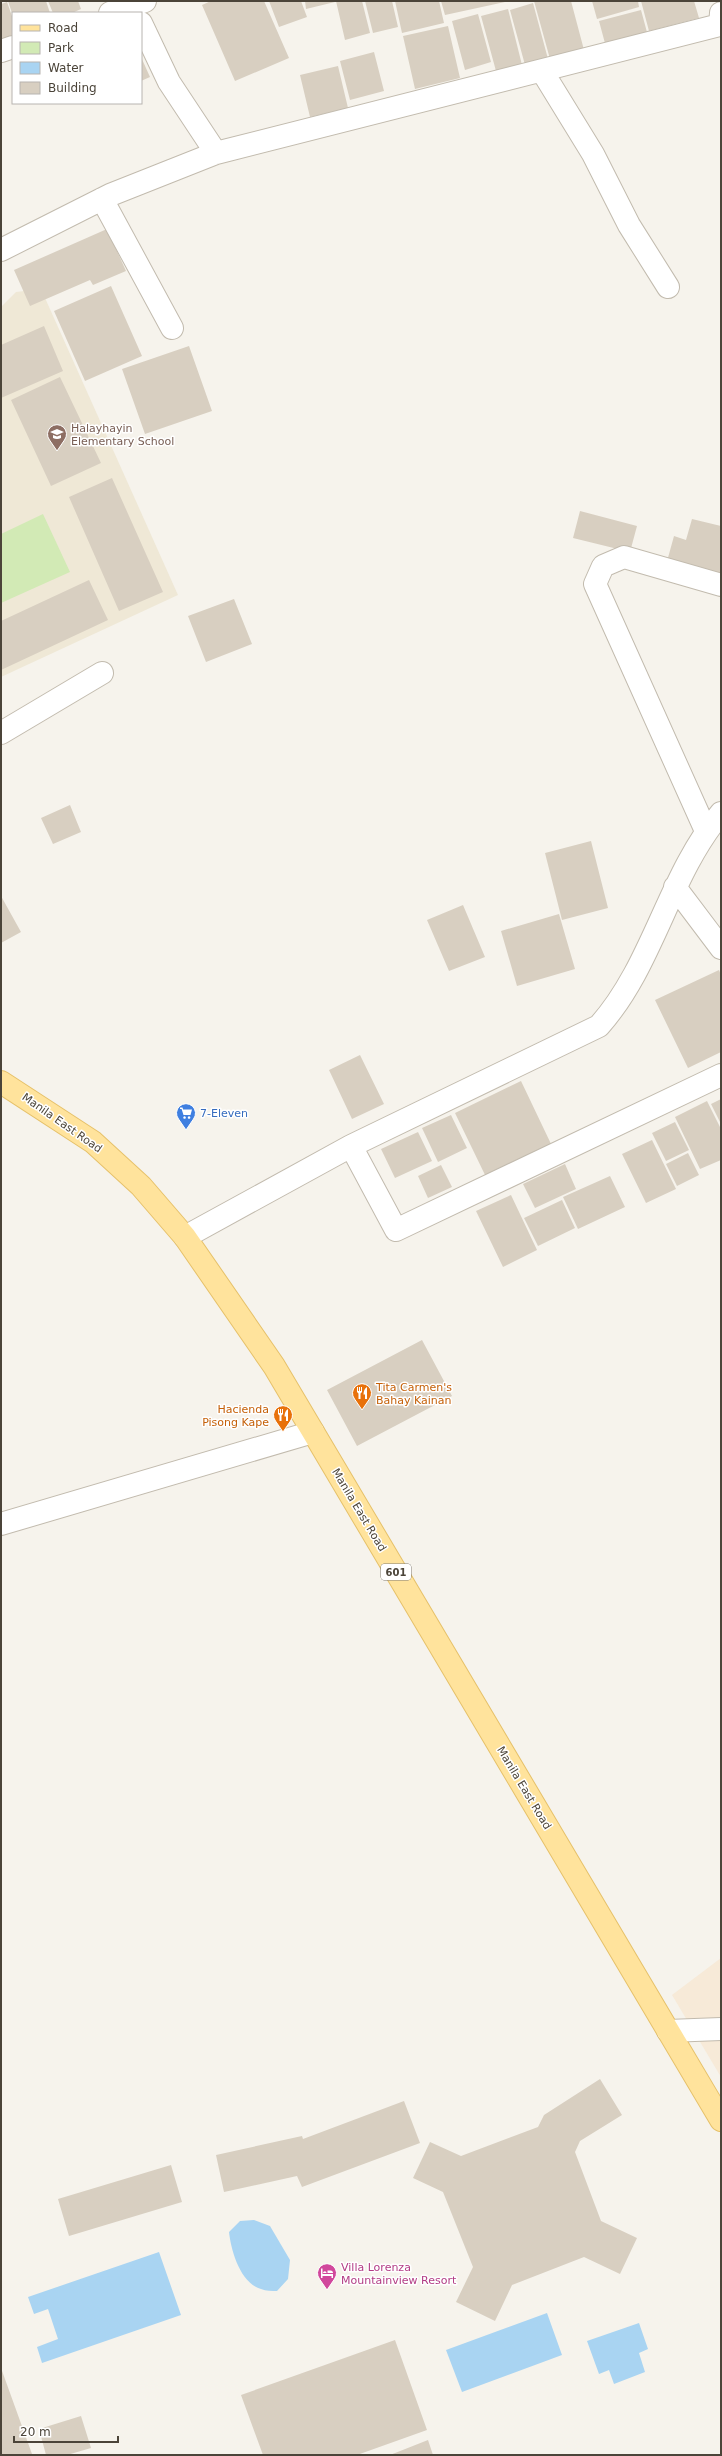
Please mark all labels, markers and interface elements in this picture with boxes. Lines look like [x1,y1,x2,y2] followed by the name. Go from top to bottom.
[12,12,142,104] legend
[48,21,78,35] text: Road
[48,41,74,55] text: Park
[48,61,84,75] text: Water
[48,81,97,95] text: Building
[71,422,174,448] place label: Halayhayin Elementary School
[46,423,68,451] school or university icon: Halayhayin Elementary School
[20,1091,104,1155] street label: Manila East Road
[175,1102,197,1130] supermarket icon: 7-Eleven
[200,1107,248,1120] place label: 7-Eleven
[375,1381,452,1407] place label: Tita Carmen's Bahay Kainan
[351,1382,373,1410] restaurant icon: Tita Carmen's Bahay Kainan
[202,1403,269,1429] place label: Hacienda Pisong Kape
[272,1404,294,1432] restaurant icon: Hacienda Pisong Kape
[329,1466,389,1554] street label: Manila East Road
[381,1564,411,1580] road number: 601
[494,1744,554,1832] street label: Manila East Road
[341,2261,457,2287] place label: Villa Lorenza Mountainview Resort
[316,2262,338,2290] hotel icon: Villa Lorenza Mountainview Resort
[14,2418,118,2444] scale bar
[20,2425,51,2439] text: 20 m

